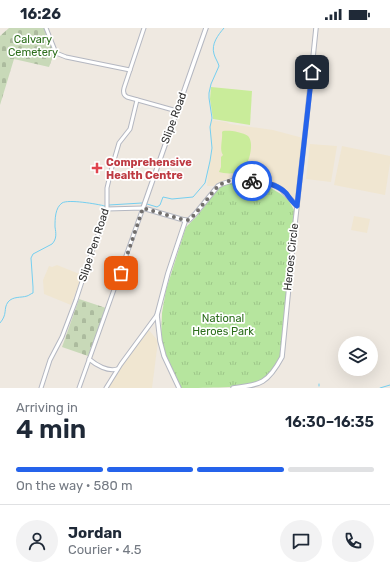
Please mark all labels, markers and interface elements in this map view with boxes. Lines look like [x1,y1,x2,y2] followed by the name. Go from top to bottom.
[20,5,61,23] text: 16:26
[8,33,58,59] park label: Calvary Cemetery
[295,55,329,89] pin
[301,61,323,83] icon: home
[159,91,189,145] street label: Slipe Road
[106,156,192,182] place label: Comprehensive Health Centre
[232,161,272,201] courier
[91,162,103,174] marker: Comprehensive Health Centre
[241,170,263,192] icon: bike
[76,207,112,283] street label: Slipe Pen Road
[281,223,301,291] street label: Heroes Circle
[104,256,138,290] pin
[110,262,132,284] icon: bag
[192,312,254,338] park label: National Heroes Park
[338,336,378,376] map controls
[338,336,378,376] button: layers
[16,400,78,415] text: Arriving in
[285,413,374,431] text: 16:30–16:35
[16,414,86,445] text: 4 min
[16,478,133,493] text: On the way · 580 m
[16,520,58,562] button: person
[280,520,322,562] button: chat
[332,520,374,562] button: phone
[68,524,122,542] text: Jordan
[68,542,142,557] text: Courier · 4.5

